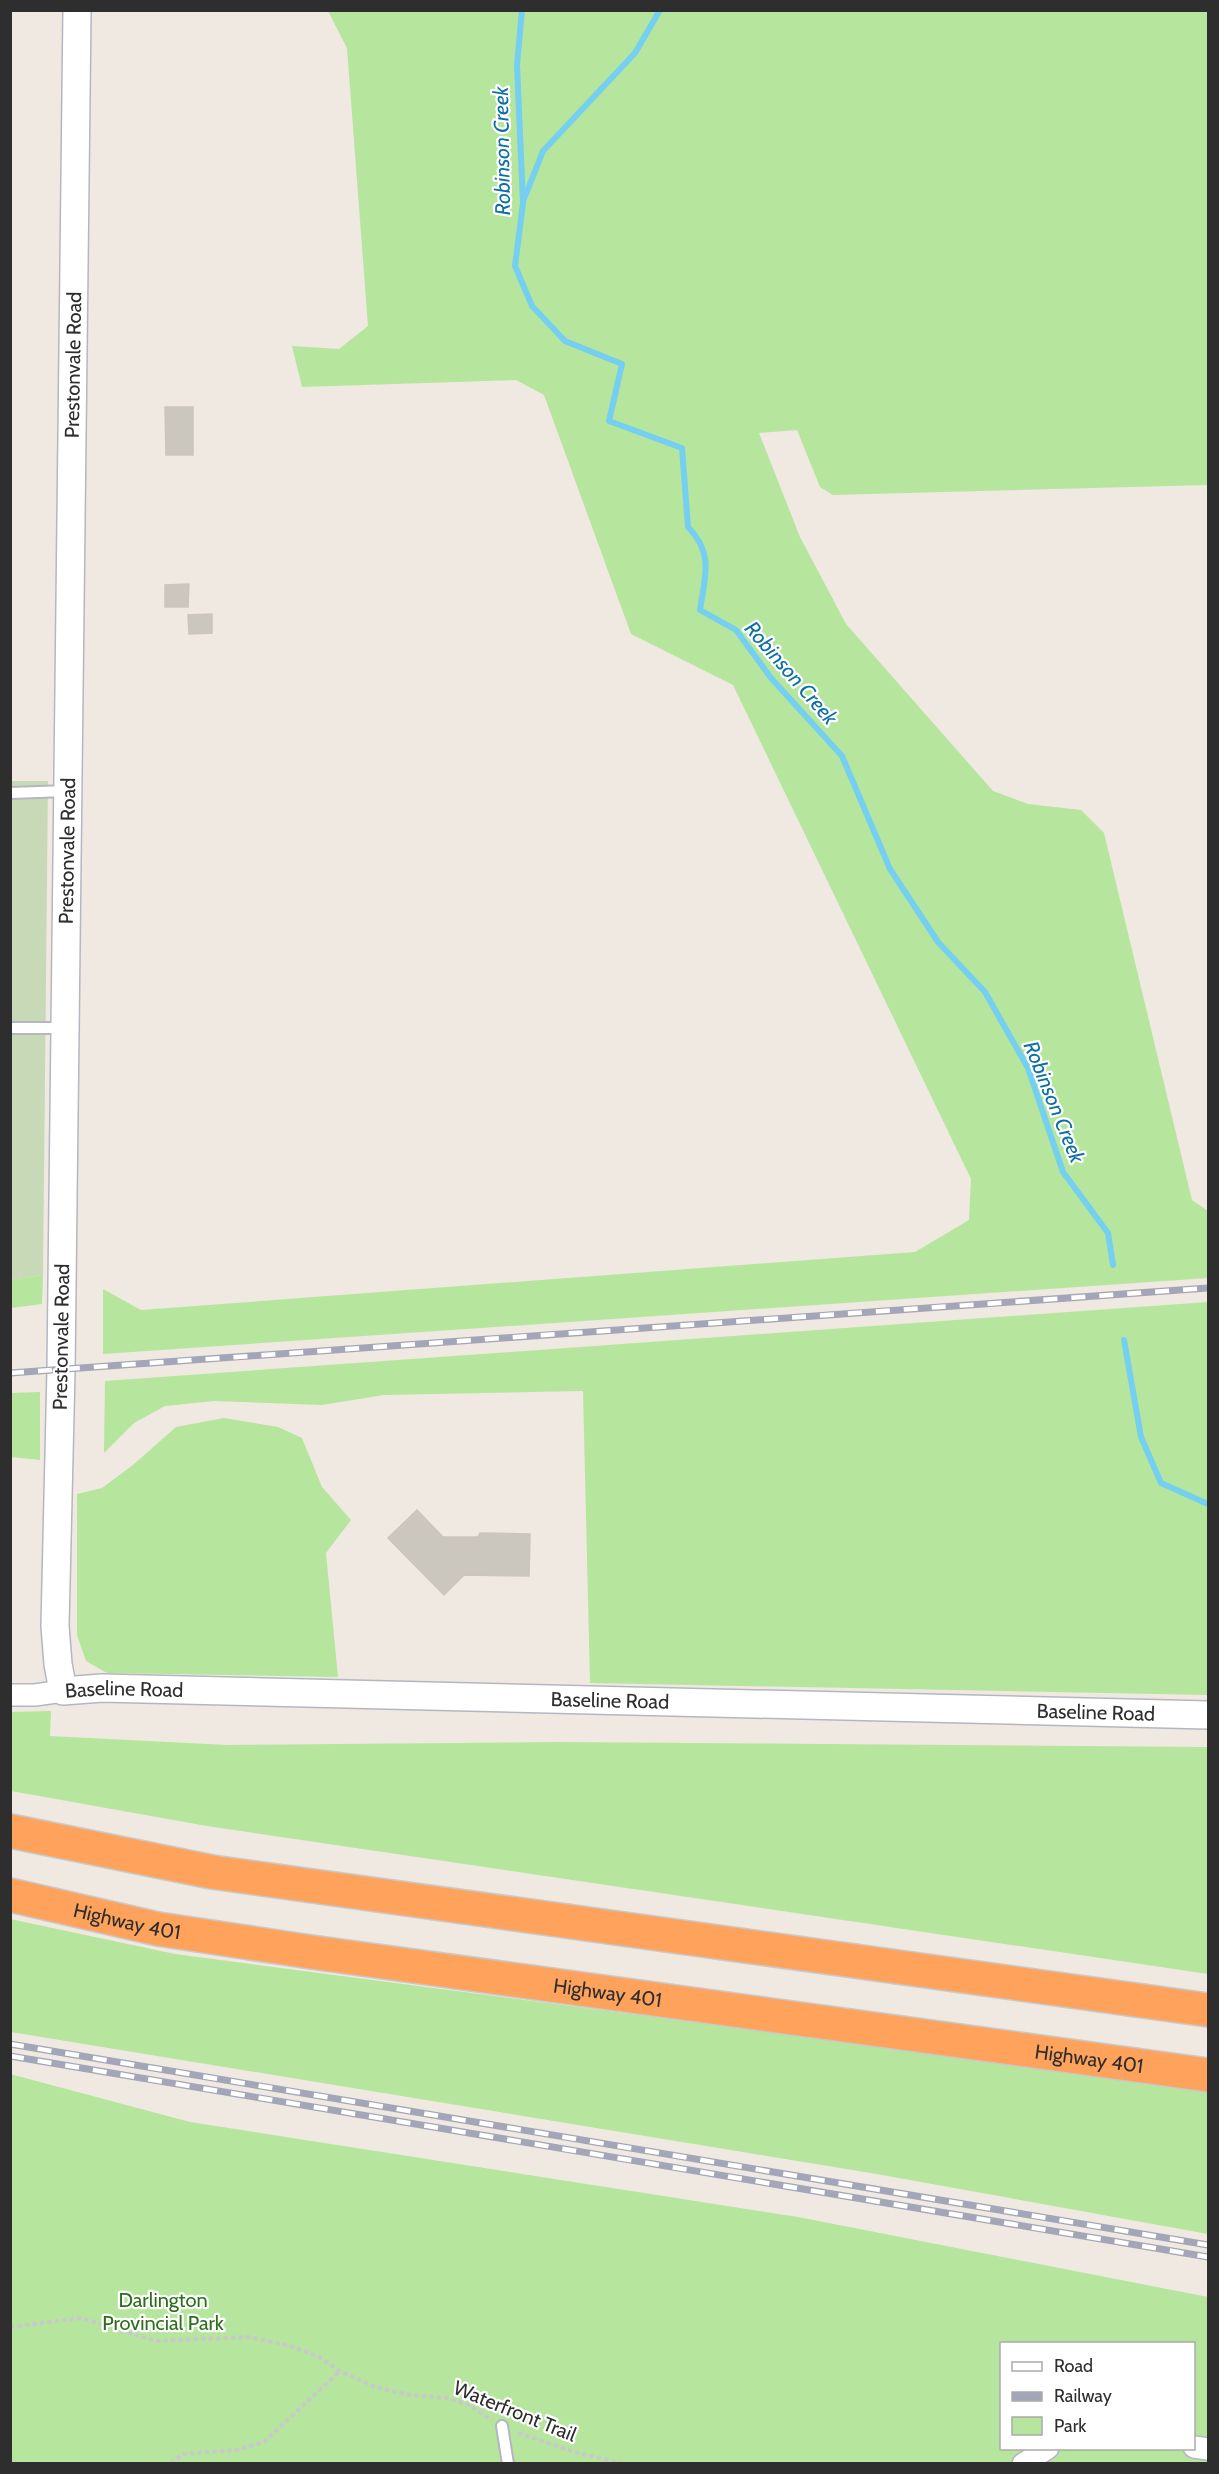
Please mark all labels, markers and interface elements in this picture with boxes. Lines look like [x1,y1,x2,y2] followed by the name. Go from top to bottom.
[488,85,515,216] water label: Robinson Creek
[60,292,86,438] street label: Prestonvale Road
[740,616,844,730] water label: Robinson Creek
[54,778,80,924] street label: Prestonvale Road
[1019,1037,1091,1167] water label: Robinson Creek
[48,1264,74,1410] street label: Prestonvale Road
[64,1676,184,1703] street label: Baseline Road
[551,1687,669,1714] street label: Baseline Road
[1036,1699,1155,1726] street label: Baseline Road
[71,1898,182,1944] street label: Highway 401
[552,1973,663,2012] street label: Highway 401
[1033,2039,1145,2078] street label: Highway 401
[102,2288,224,2335] park label: Darlington Provincial Park
[1000,2342,1195,2450] legend
[1054,2355,1093,2377] text: Road
[450,2375,580,2447] street label: Waterfront Trail
[1054,2385,1112,2407] text: Railway
[1054,2415,1087,2437] text: Park

